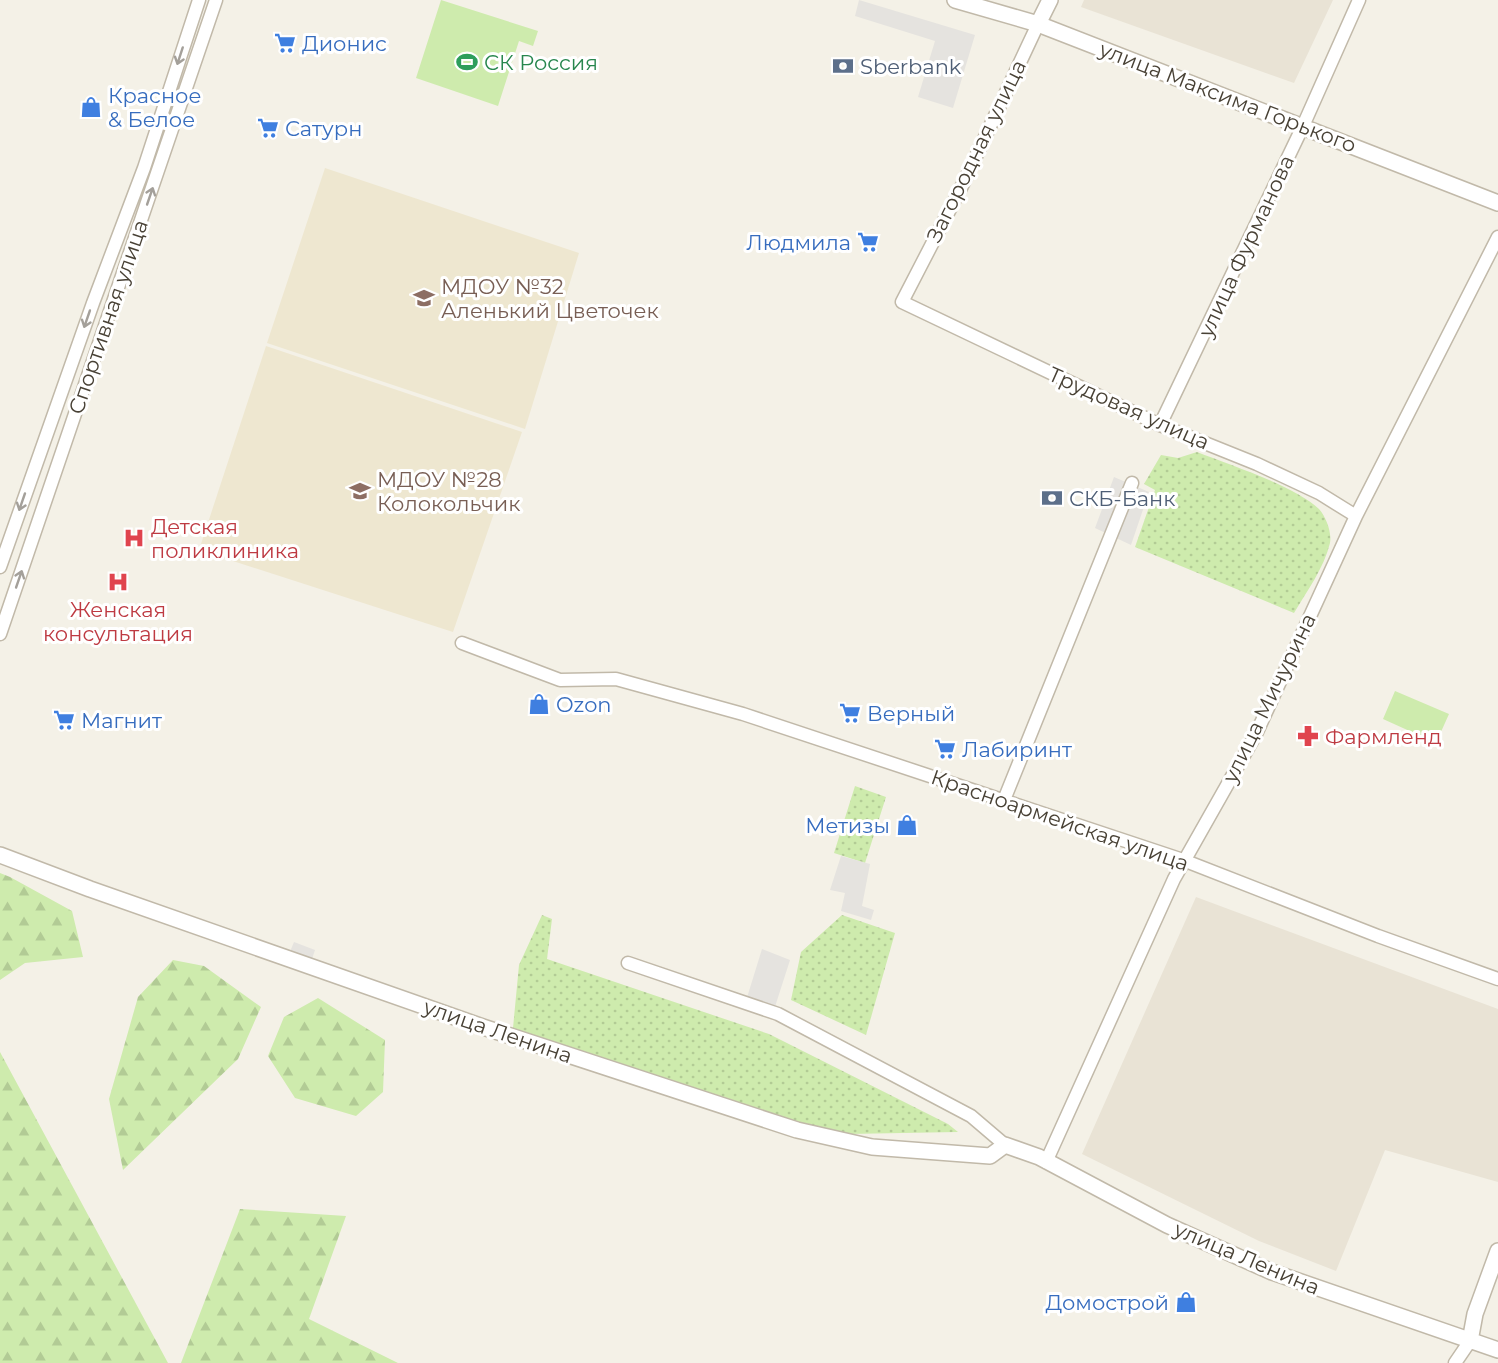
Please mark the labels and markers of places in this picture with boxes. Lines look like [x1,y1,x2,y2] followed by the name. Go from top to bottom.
[273,31,297,55] supermarket icon: Дионис
[302,31,387,56] place label: Дионис
[455,50,479,74] sports icon: СК Россия
[484,50,598,75] place label: СК Россия
[831,54,855,78] bank icon: Sberbank
[860,54,962,79] place label: Sberbank
[108,83,201,132] place label: Красное & Белое
[79,95,103,119] shop icon: Красное & Белое
[256,116,280,140] supermarket icon: Сатурн
[285,116,362,141] place label: Сатурн
[746,230,851,255] place label: Людмила
[856,230,880,254] supermarket icon: Людмила
[441,274,659,323] place label: МДОУ №32 Аленький Цветочек
[412,286,436,310] school or university icon: МДОУ №32 Аленький Цветочек
[377,467,521,516] place label: МДОУ №28 Колокольчик
[348,479,372,503] school or university icon: МДОУ №28 Колокольчик
[1040,486,1064,510] bank icon: СКБ-Банк
[1069,486,1176,511] place label: СКБ-Банк
[151,514,299,563] place label: Детская поликлиника
[122,526,146,550] hospital icon: Детская поликлиника
[106,570,130,594] hospital icon: Женская консультация
[43,597,193,646] place label: Женская консультация
[527,692,551,716] shop icon: Ozon
[556,692,612,717] place label: Ozon
[838,701,862,725] supermarket icon: Верный
[867,701,955,726] place label: Верный
[52,708,76,732] supermarket icon: Магнит
[81,708,162,733] place label: Магнит
[1296,724,1320,748] pharmacy icon: Фармленд
[1325,724,1442,749] place label: Фармленд
[933,737,957,761] supermarket icon: Лабиринт
[962,737,1072,762] place label: Лабиринт
[805,813,890,838] place label: Метизы
[895,813,919,837] shop icon: Метизы
[1046,1290,1169,1315] place label: Домострой
[1174,1290,1198,1314] shop icon: Домострой

